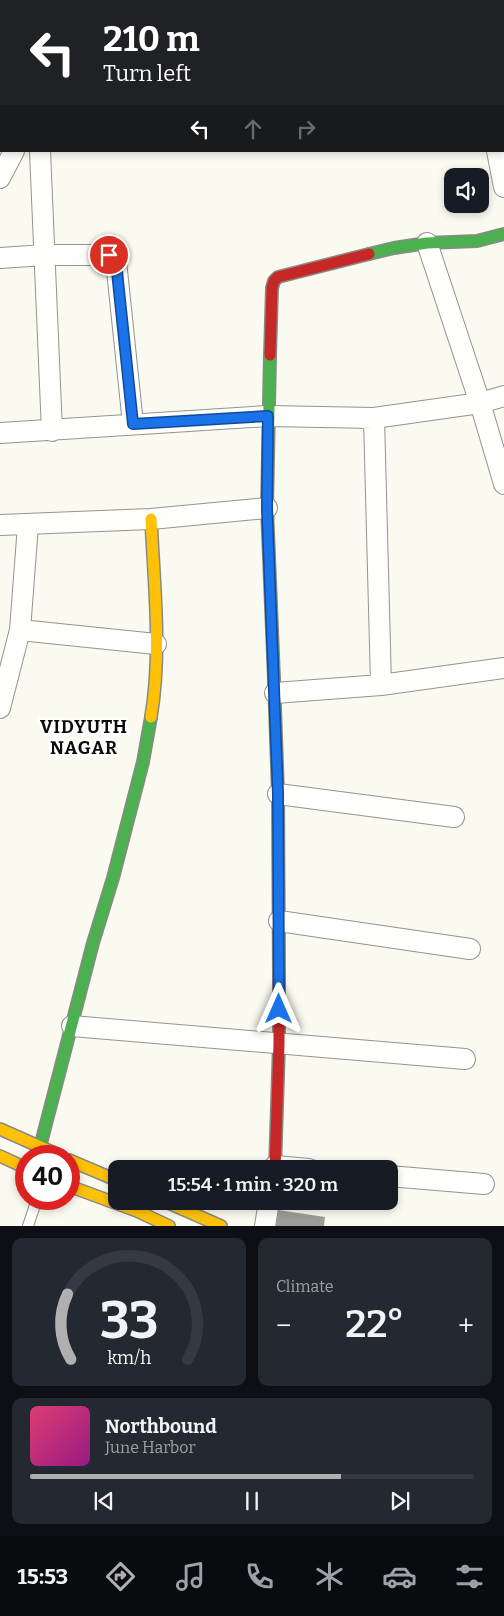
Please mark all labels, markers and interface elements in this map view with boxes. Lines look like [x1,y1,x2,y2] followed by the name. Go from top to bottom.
[103,18,200,60] text: 210 m
[20,20,85,85] icon: left
[103,60,191,87] text: Turn left
[186,115,214,143] icon: left
[239,115,267,143] icon: ahead
[292,115,320,143] icon: right
[444,168,489,213] map controls
[444,168,489,213] button: sound
[88,234,130,276] pin
[95,241,123,269] icon: arrive
[40,716,128,759] district label: VIDYUTH NAGAR
[252,982,304,1034] position arrow
[15,1145,80,1210] speed limit sign: 40
[168,1173,338,1196] text: 15:54 · 1 min · 320 m
[276,1277,334,1296] text: Climate
[99,1289,159,1352] text: 33
[345,1301,404,1347] text: 22°
[276,1309,291,1342] text: −
[458,1309,474,1342] text: +
[107,1347,151,1369] text: km/h
[105,1415,217,1438] text: Northbound
[105,1438,196,1457] text: June Harbor
[90,1487,118,1515] icon: previous
[238,1487,266,1515] icon: pause
[386,1487,414,1515] icon: next
[103,1559,138,1594] icon: directions
[173,1559,208,1594] icon: music
[242,1559,277,1594] icon: phone
[312,1559,347,1594] icon: climate
[382,1559,417,1594] icon: car
[452,1559,487,1594] icon: filters
[17,1563,68,1590] text: 15:53

